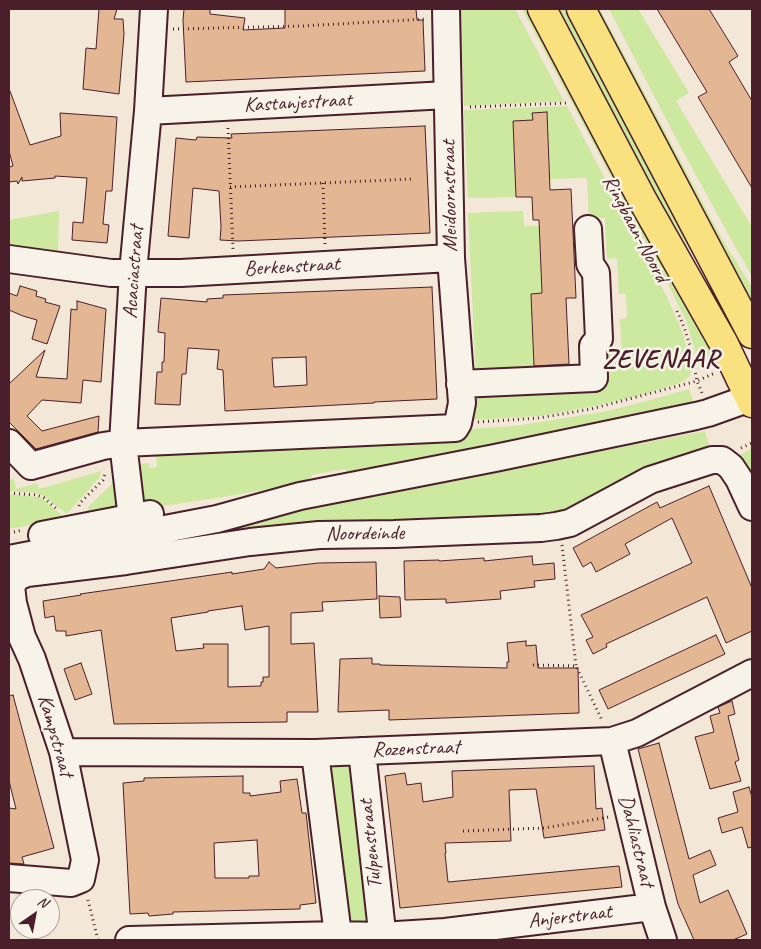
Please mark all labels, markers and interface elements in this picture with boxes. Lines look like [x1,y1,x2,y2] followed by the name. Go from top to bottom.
[243,88,353,118] street label: Kastanjestraat
[436,140,464,252] street label: Meidoornstraat
[596,171,674,287] street label: Ringbaan-Noord
[118,225,150,319] street label: Acaciastraat
[244,252,340,282] street label: Berkenstraat
[602,344,720,376] district label: ZEVENAAR
[326,521,404,547] street label: Noordeinde
[31,692,79,780] street label: Kampstraat
[372,735,460,763] street label: Rozenstraat
[612,793,660,889] street label: Dahliastraat
[354,798,388,890] street label: Tulpenstraat
[10,889,60,939] north arrow
[35,892,51,911] text: N
[527,899,613,935] street label: Anjerstraat

